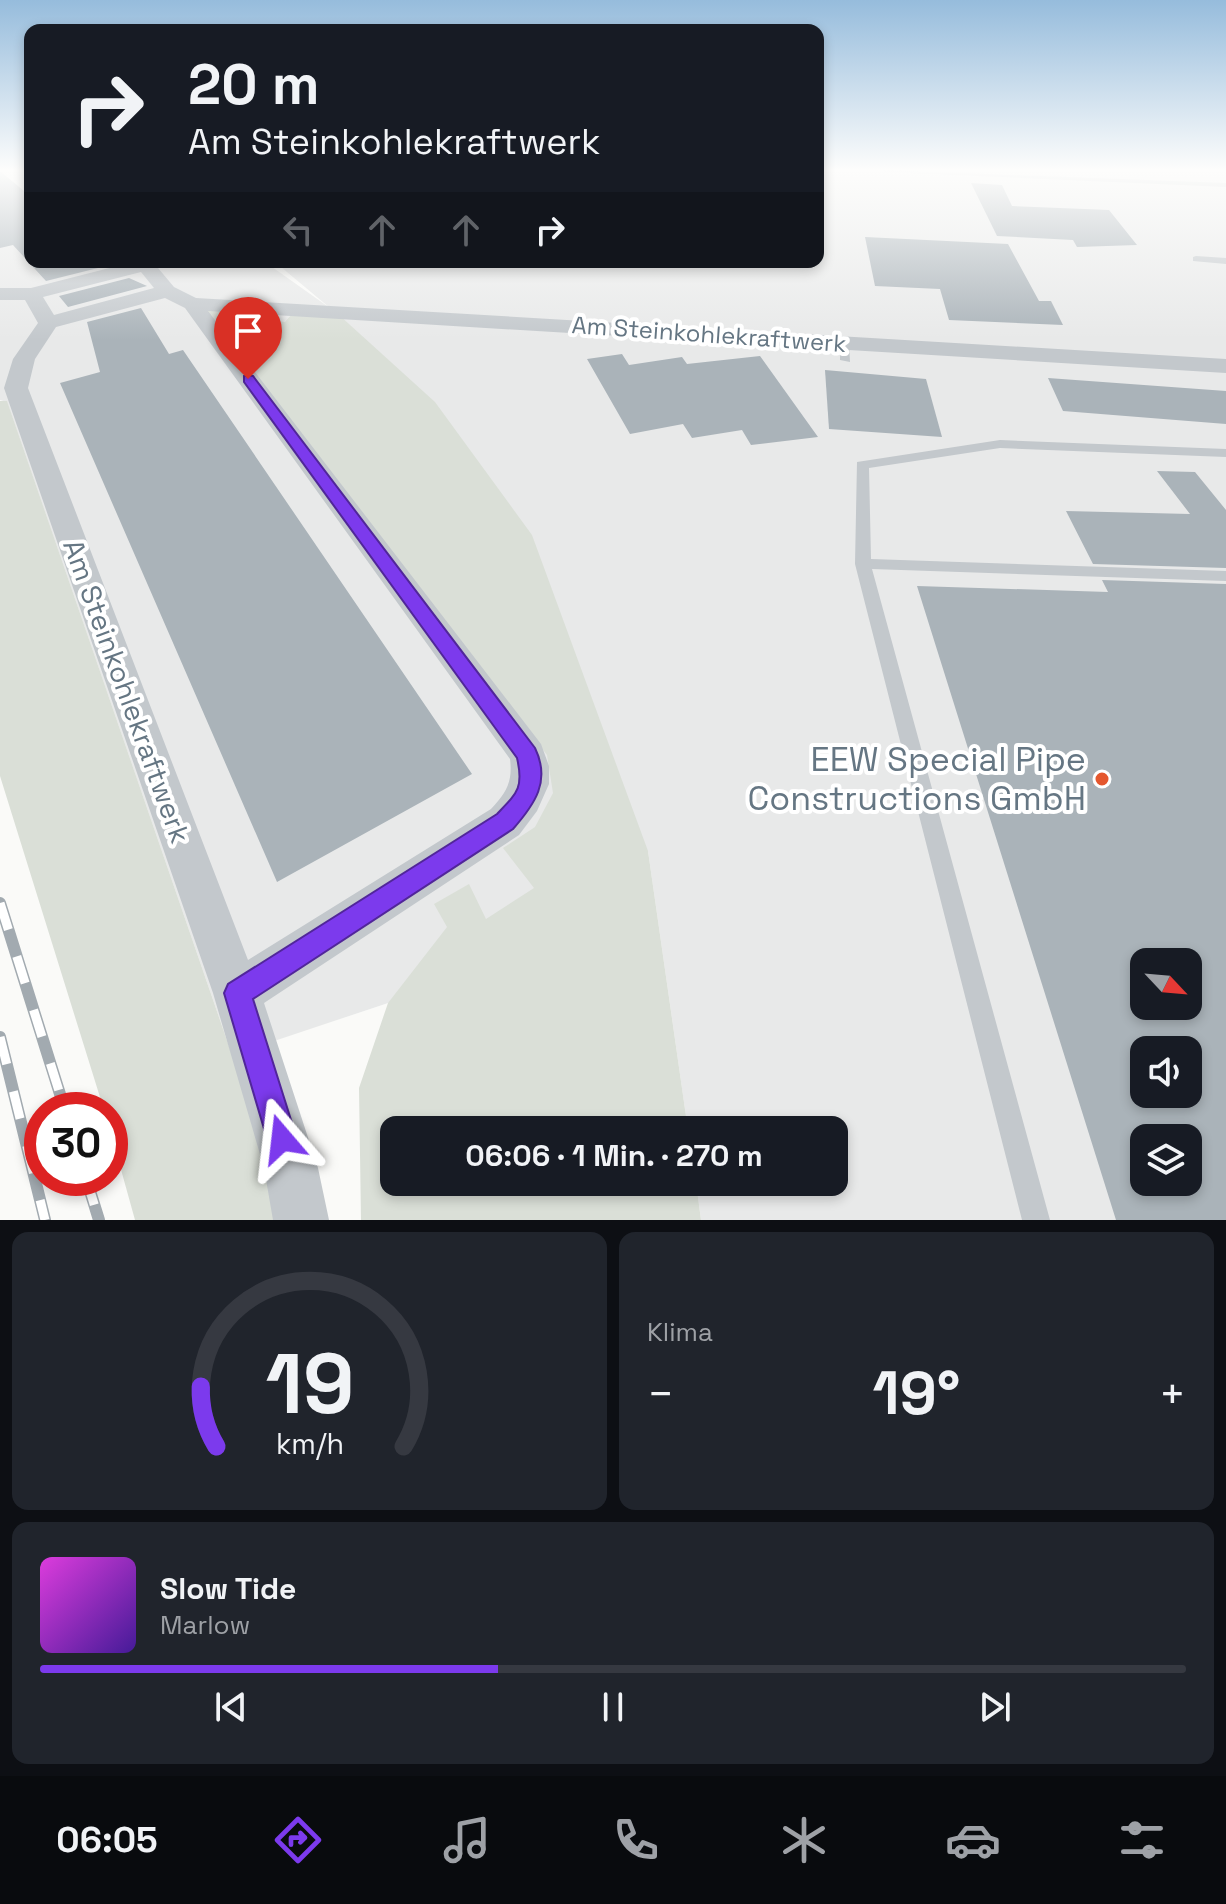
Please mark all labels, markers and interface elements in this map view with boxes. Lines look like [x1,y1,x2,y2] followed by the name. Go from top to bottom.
[188,49,320,120] text: 20 m
[56,56,160,160] icon: right
[188,119,600,165] text: Am Steinkohlekraftwerk
[276,208,320,252] icon: left
[360,208,404,252] icon: ahead
[444,208,488,252] icon: ahead
[528,208,572,252] icon: right
[214,297,282,379] pin
[226,309,270,353] icon: arrive
[571,309,847,359] street label: Am Steinkohlekraftwerk
[55,534,199,848] street label: Am Steinkohlekraftwerk
[747,738,1086,820] place label: EEW Special Pipe Constructions GmbH
[1093,770,1111,788] marker: EEW Special Pipe Constructions GmbH
[1130,948,1202,1020] north arrow
[1130,948,1202,1196] map controls
[1130,1036,1202,1108] button: sound
[24,1092,128,1196] speed limit sign: 30
[240,1097,324,1181] position arrow
[1130,1124,1202,1196] button: layers
[465,1136,763,1175] text: 06:06 · 1 Min. · 270 m
[647,1315,713,1349] text: Klima
[265,1331,354,1437] text: 19
[873,1355,960,1432] text: 19°
[647,1366,674,1422] text: −
[1159,1366,1186,1422] text: +
[275,1426,344,1462] text: km/h
[160,1569,296,1608] text: Slow Tide
[160,1608,250,1642] text: Marlow
[209,1685,253,1729] icon: previous
[591,1685,635,1729] icon: pause
[973,1685,1017,1729] icon: next
[270,1812,326,1868] icon: directions
[439,1812,495,1868] icon: music
[608,1812,664,1868] icon: phone
[776,1812,832,1868] icon: climate
[945,1812,1001,1868] icon: car
[1114,1812,1170,1868] icon: filters
[56,1817,158,1863] text: 06:05

